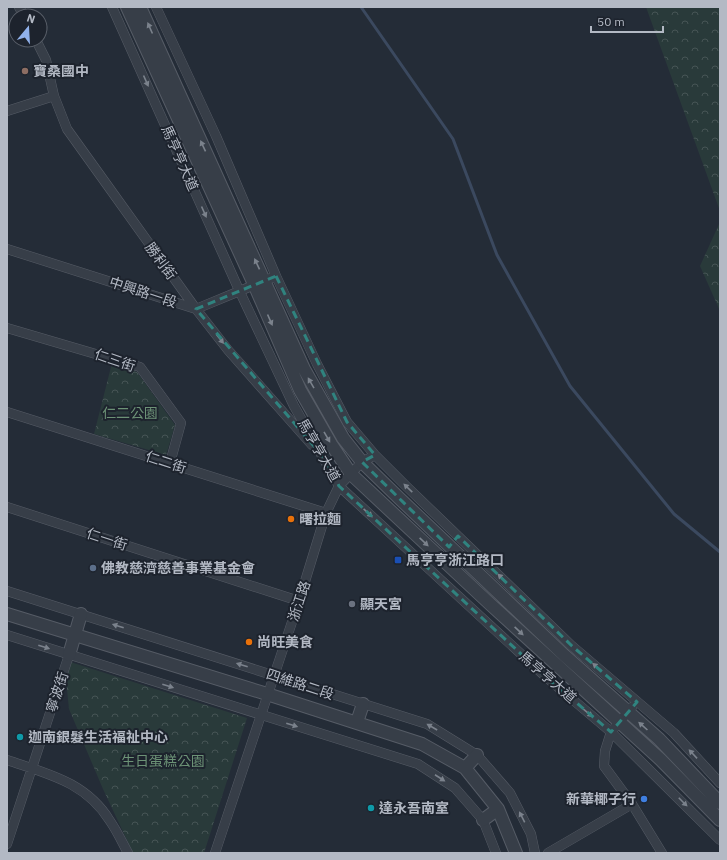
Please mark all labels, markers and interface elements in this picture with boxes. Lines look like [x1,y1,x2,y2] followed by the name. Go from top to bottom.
[8,8,48,48] north arrow
[591,8,663,34] scale bar
[25,11,37,26] text: N
[597,14,625,29] text: 50 m
[146,21,152,33] one-way arrow
[33,62,89,80] place label: 寶桑國中
[20,66,30,76] marker: 寶桑國中
[143,75,149,87] one-way arrow
[158,122,202,194] street label: 馬亨亨大道
[200,141,206,152] one-way arrow
[201,207,207,218] one-way arrow
[141,239,181,283] street label: 勝利街
[254,259,260,270] one-way arrow
[107,273,179,311] street label: 中興路一段
[267,314,273,326] one-way arrow
[216,334,224,345] one-way arrow
[92,345,138,375] street label: 仁三街
[308,377,315,388] one-way arrow
[102,404,158,422] park label: 仁二公園
[294,415,344,485] street label: 馬亨亨大道
[323,431,330,443] one-way arrow
[143,447,189,477] street label: 仁二街
[403,483,413,493] one-way arrow
[363,508,373,517] one-way arrow
[299,510,341,528] place label: 曙拉麵
[286,514,296,524] marker: 曙拉麵
[84,524,130,554] street label: 仁一街
[419,537,428,546] one-way arrow
[406,551,504,569] place label: 馬亨亨浙江路口
[393,555,403,565] marker: 馬亨亨浙江路口
[101,559,255,577] place label: 佛教慈濟慈善事業基金會
[88,563,98,573] marker: 佛教慈濟慈善事業基金會
[497,573,507,583] one-way arrow
[284,578,314,624] street label: 浙江路
[360,595,402,613] place label: 顯天宮
[347,599,357,609] marker: 顯天宮
[111,623,123,629] one-way arrow
[514,626,523,635] one-way arrow
[257,633,313,651] place label: 尚旺美食
[244,637,254,647] marker: 尚旺美食
[38,644,50,650] one-way arrow
[516,647,580,707] street label: 馬亨亨大道
[235,662,247,668] one-way arrow
[592,663,602,672] one-way arrow
[264,665,336,703] street label: 四維路二段
[42,669,72,715] street label: 寧波街
[162,683,174,689] one-way arrow
[583,708,594,717] one-way arrow
[638,721,649,730] one-way arrow
[286,722,298,728] one-way arrow
[427,723,437,731] one-way arrow
[28,728,168,746] place label: 迦南銀髮生活福祉中心
[15,732,25,742] marker: 迦南銀髮生活福祉中心
[689,749,698,759] one-way arrow
[121,752,205,770] park label: 生日蛋糕公園
[435,774,445,782] one-way arrow
[566,790,636,808] place label: 新華椰子行
[639,794,649,804] marker: 新華椰子行
[678,797,687,807] one-way arrow
[379,799,449,817] place label: 達永吾南室
[366,803,376,813] marker: 達永吾南室
[519,811,525,822] one-way arrow

